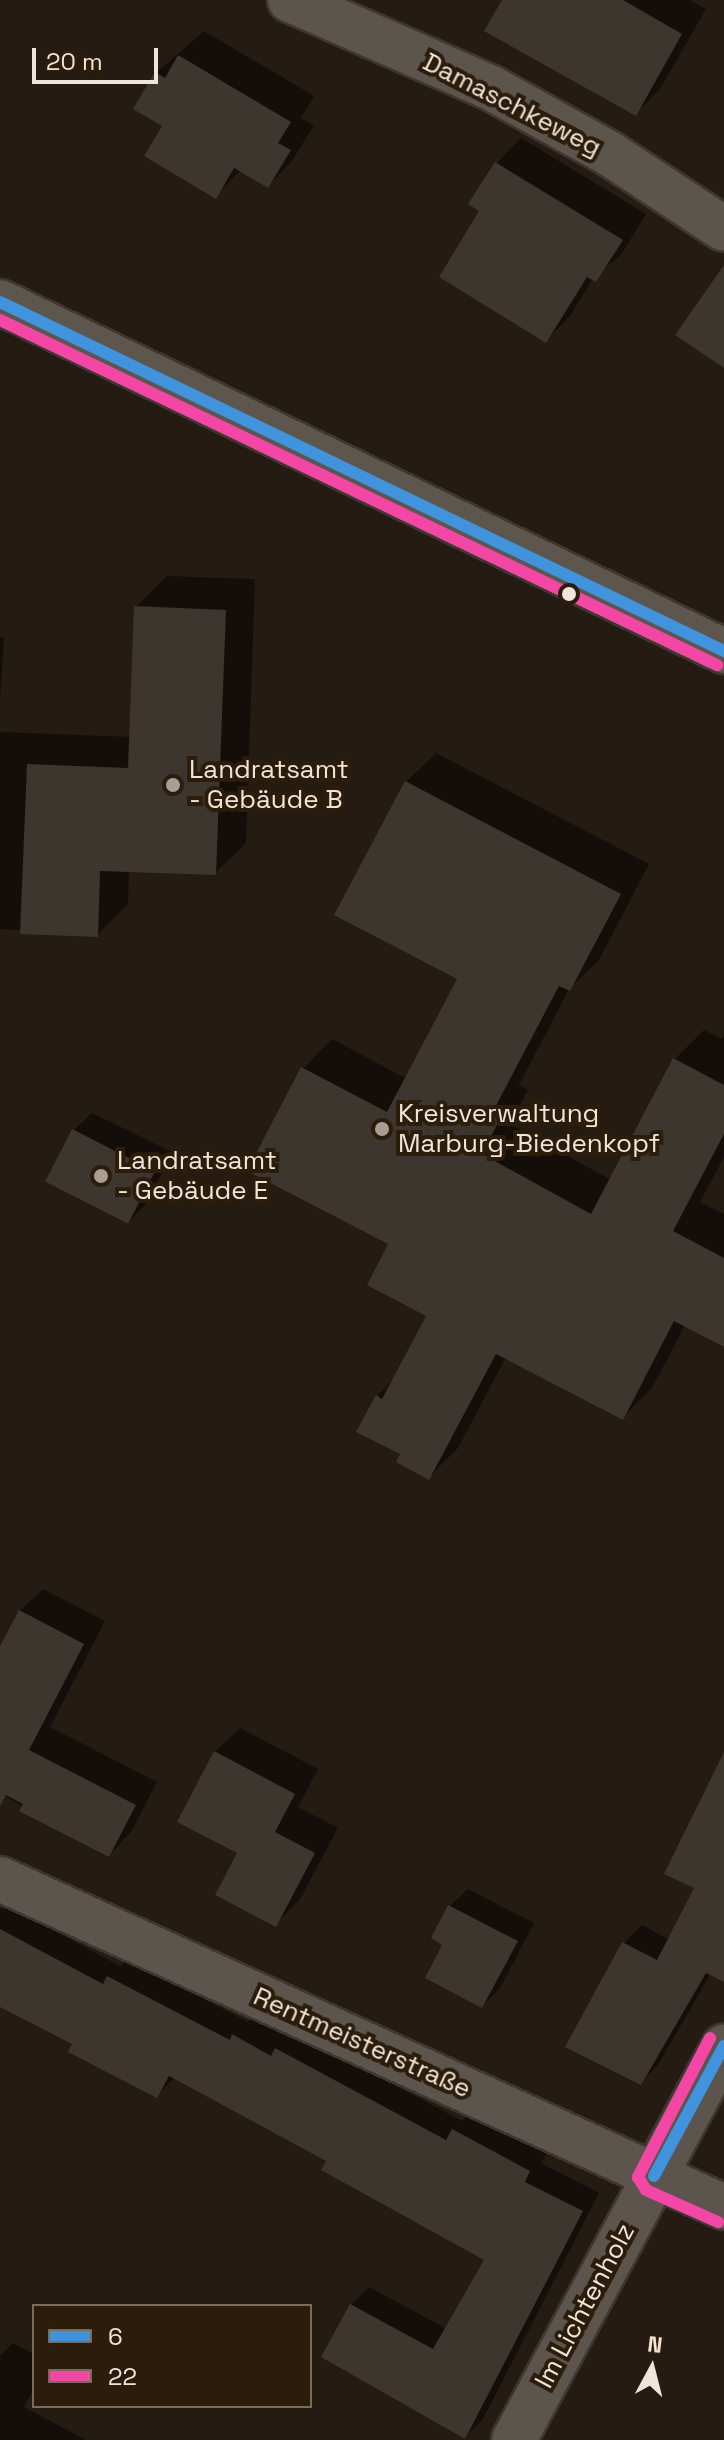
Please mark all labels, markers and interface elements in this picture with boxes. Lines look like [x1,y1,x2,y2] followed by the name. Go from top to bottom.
[36,32,162,82] scale bar
[46,46,103,77] text: 20 m
[418,47,606,163] street label: Damaschkeweg
[561,586,577,602] unlabelled marker
[189,754,349,816] place label: Landratsamt - Gebäude B
[164,776,182,794] marker: Landratsamt - Gebäude B
[398,1098,660,1160] place label: Kreisverwaltung Marburg-Biedenkopf
[373,1120,391,1138] marker: Kreisverwaltung Marburg-Biedenkopf
[117,1145,277,1206] place label: Landratsamt - Gebäude E
[92,1167,110,1185] marker: Landratsamt - Gebäude E
[248,1981,476,2105] street label: Rentmeisterstraße
[529,2218,641,2394] street label: Im Lichtenholz
[32,2304,312,2408] legend
[108,2321,123,2352] text: 6
[612,2328,692,2408] north arrow
[646,2329,664,2359] text: N
[108,2361,137,2392] text: 22

